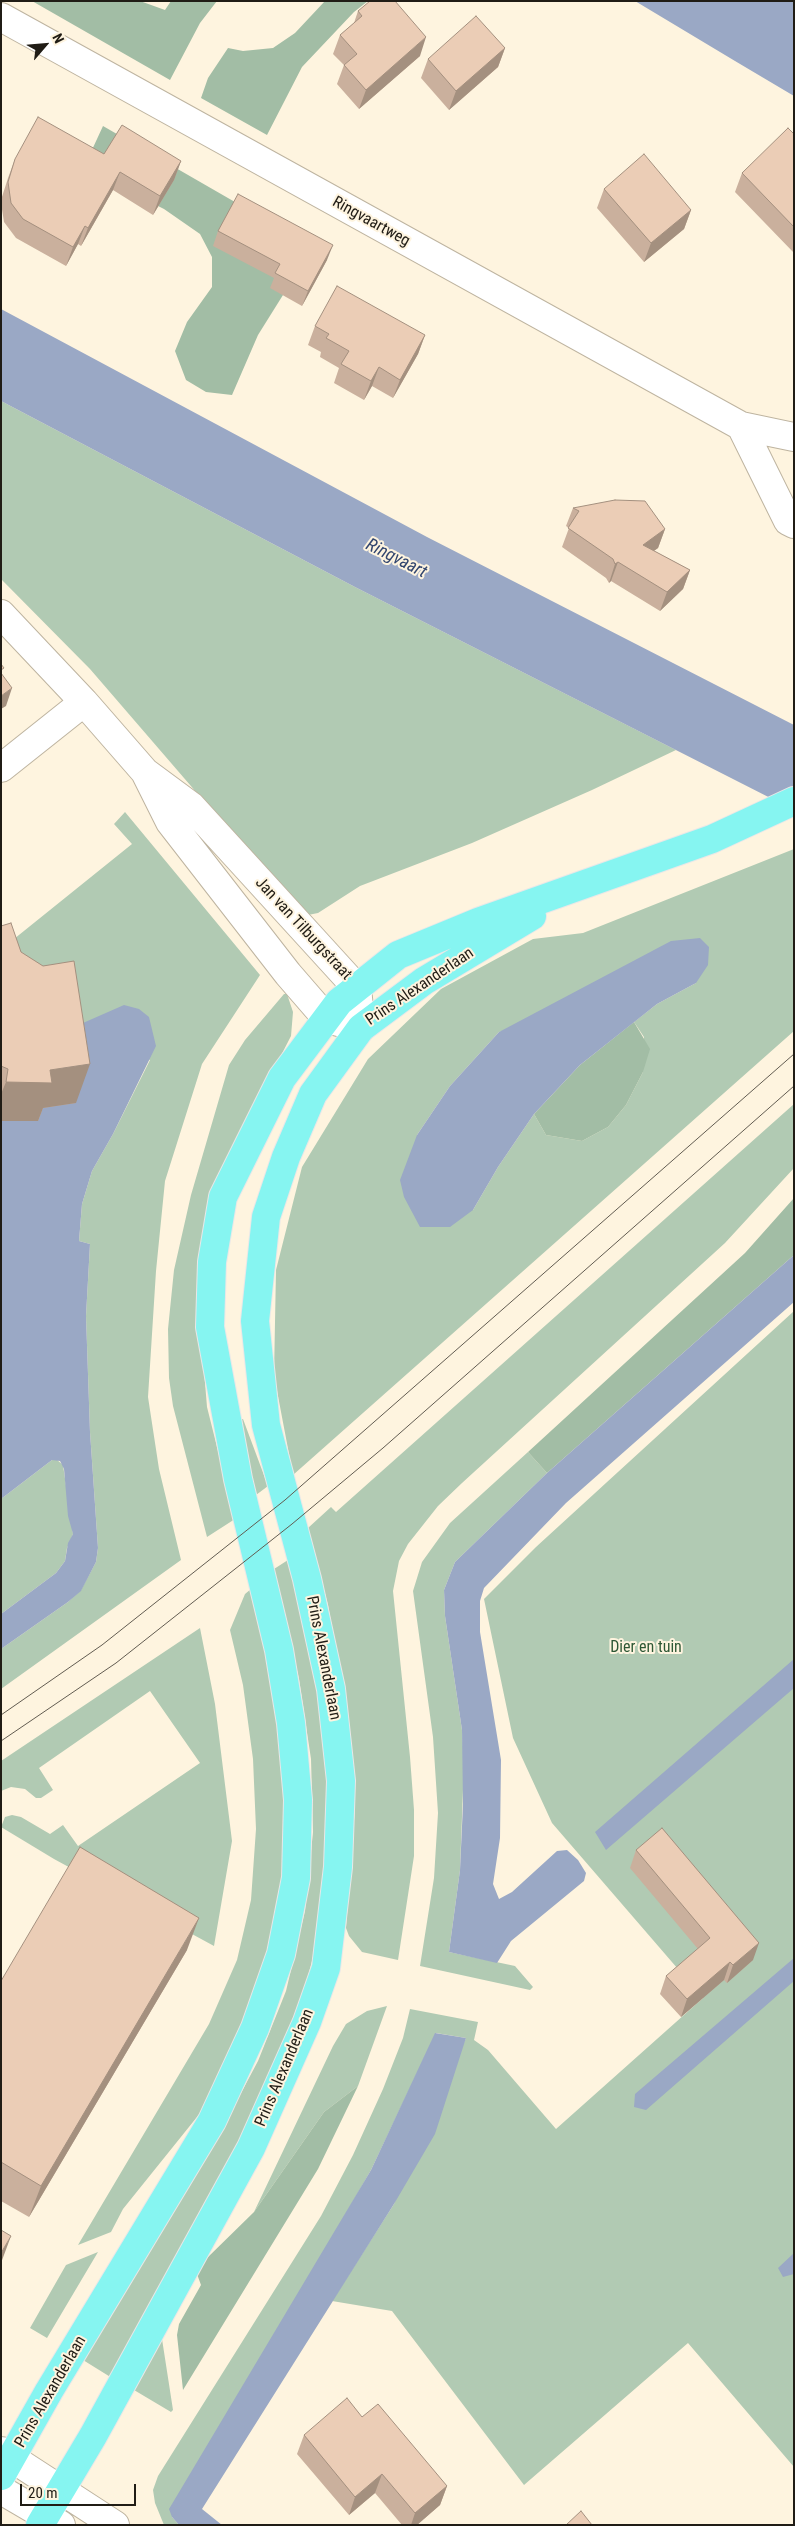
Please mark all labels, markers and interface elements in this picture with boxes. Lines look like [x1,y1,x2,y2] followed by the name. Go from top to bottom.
[20,20,70,70] north arrow
[49,31,67,46] text: N
[329,193,413,251] street label: Ringvaartweg
[362,535,430,583] water label: Ringvaart
[251,874,355,984] street label: Jan van Tilburgstraat
[362,944,478,1030] street label: Prins Alexanderlaan
[302,1594,344,1722] street label: Prins Alexanderlaan
[610,1638,682,1658] park label: Dier en tuin
[252,2006,318,2130] street label: Prins Alexanderlaan
[11,2333,91,2451] street label: Prins Alexanderlaan
[22,2474,139,2506] scale bar
[28,2484,58,2502] text: 20 m

